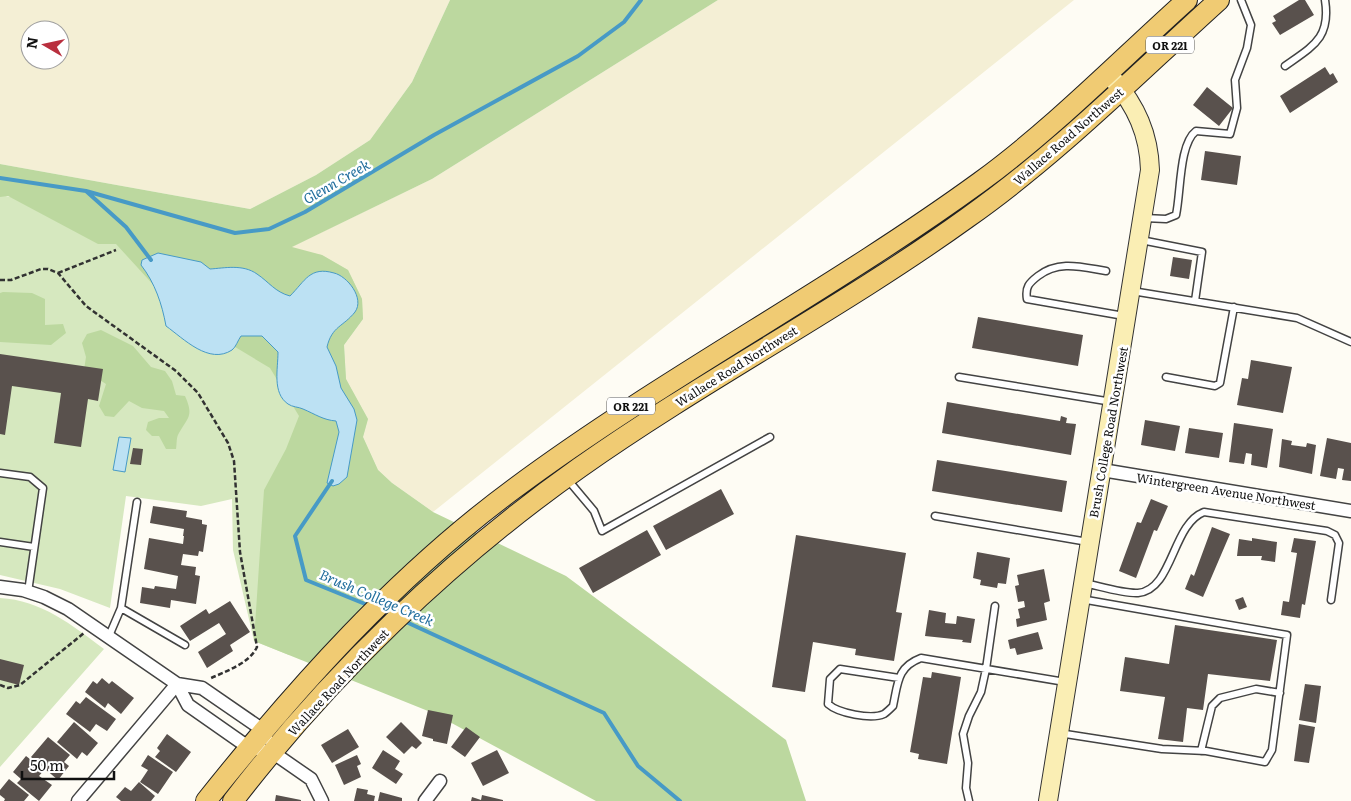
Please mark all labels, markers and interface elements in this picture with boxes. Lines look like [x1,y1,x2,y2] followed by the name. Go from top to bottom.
[20,20,70,70] north arrow
[20,35,42,50] text: N
[1146,36,1194,54] road number: OR 221
[1009,83,1127,189] street label: Wallace Road Northwest
[299,154,373,208] water label: Glenn Creek
[672,321,801,411] street label: Wallace Road Northwest
[1084,345,1132,519] street label: Brush College Road Northwest
[607,398,655,414] road number: OR 221
[1135,468,1317,514] street label: Wintergreen Avenue Northwest
[317,564,438,630] water label: Brush College Creek
[283,624,393,740] street label: Wallace Road Northwest
[22,748,115,780] scale bar
[30,753,64,776] text: 50 m

